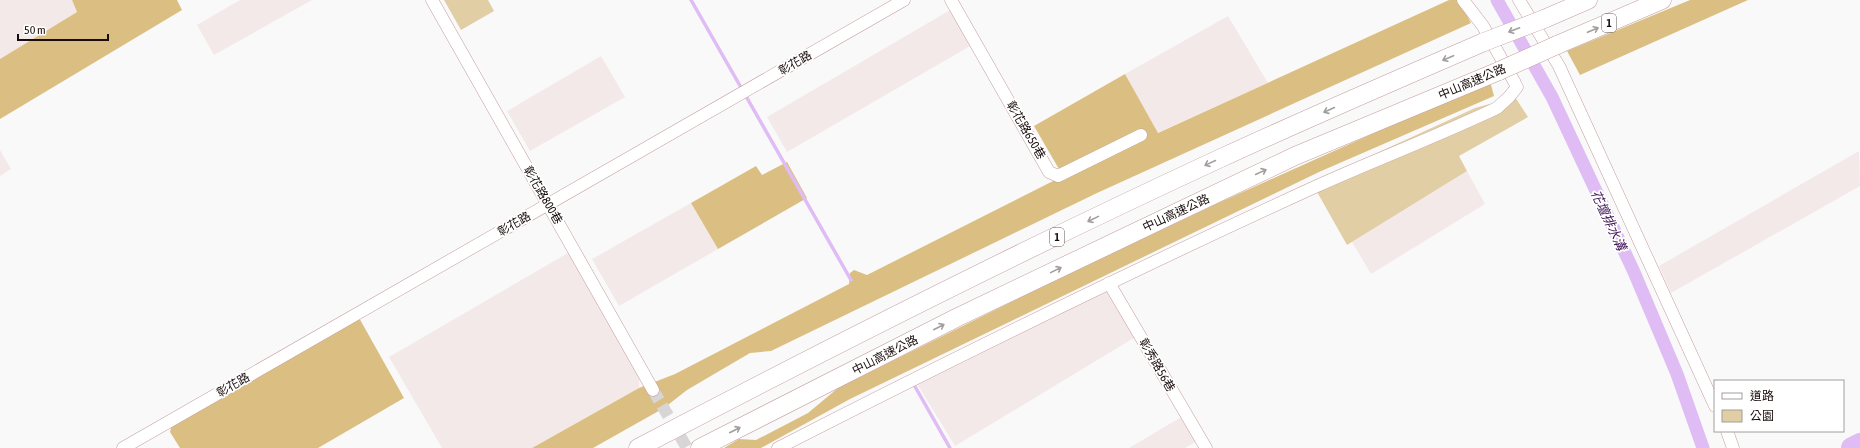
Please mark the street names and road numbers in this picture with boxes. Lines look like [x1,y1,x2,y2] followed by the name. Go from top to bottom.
[1602,14,1616,32] road number: 1
[776,48,814,78] street label: 彰花路
[1436,61,1508,103] street label: 中山高速公路
[1004,98,1048,162] street label: 彰花路650巷
[521,163,565,227] street label: 彰花路800巷
[1140,191,1212,235] street label: 中山高速公路
[495,209,533,239] street label: 彰花路
[1050,228,1064,246] road number: 1
[850,332,920,378] street label: 中山高速公路
[1136,336,1178,394] street label: 彰秀路56巷
[214,370,252,400] street label: 彰花路

